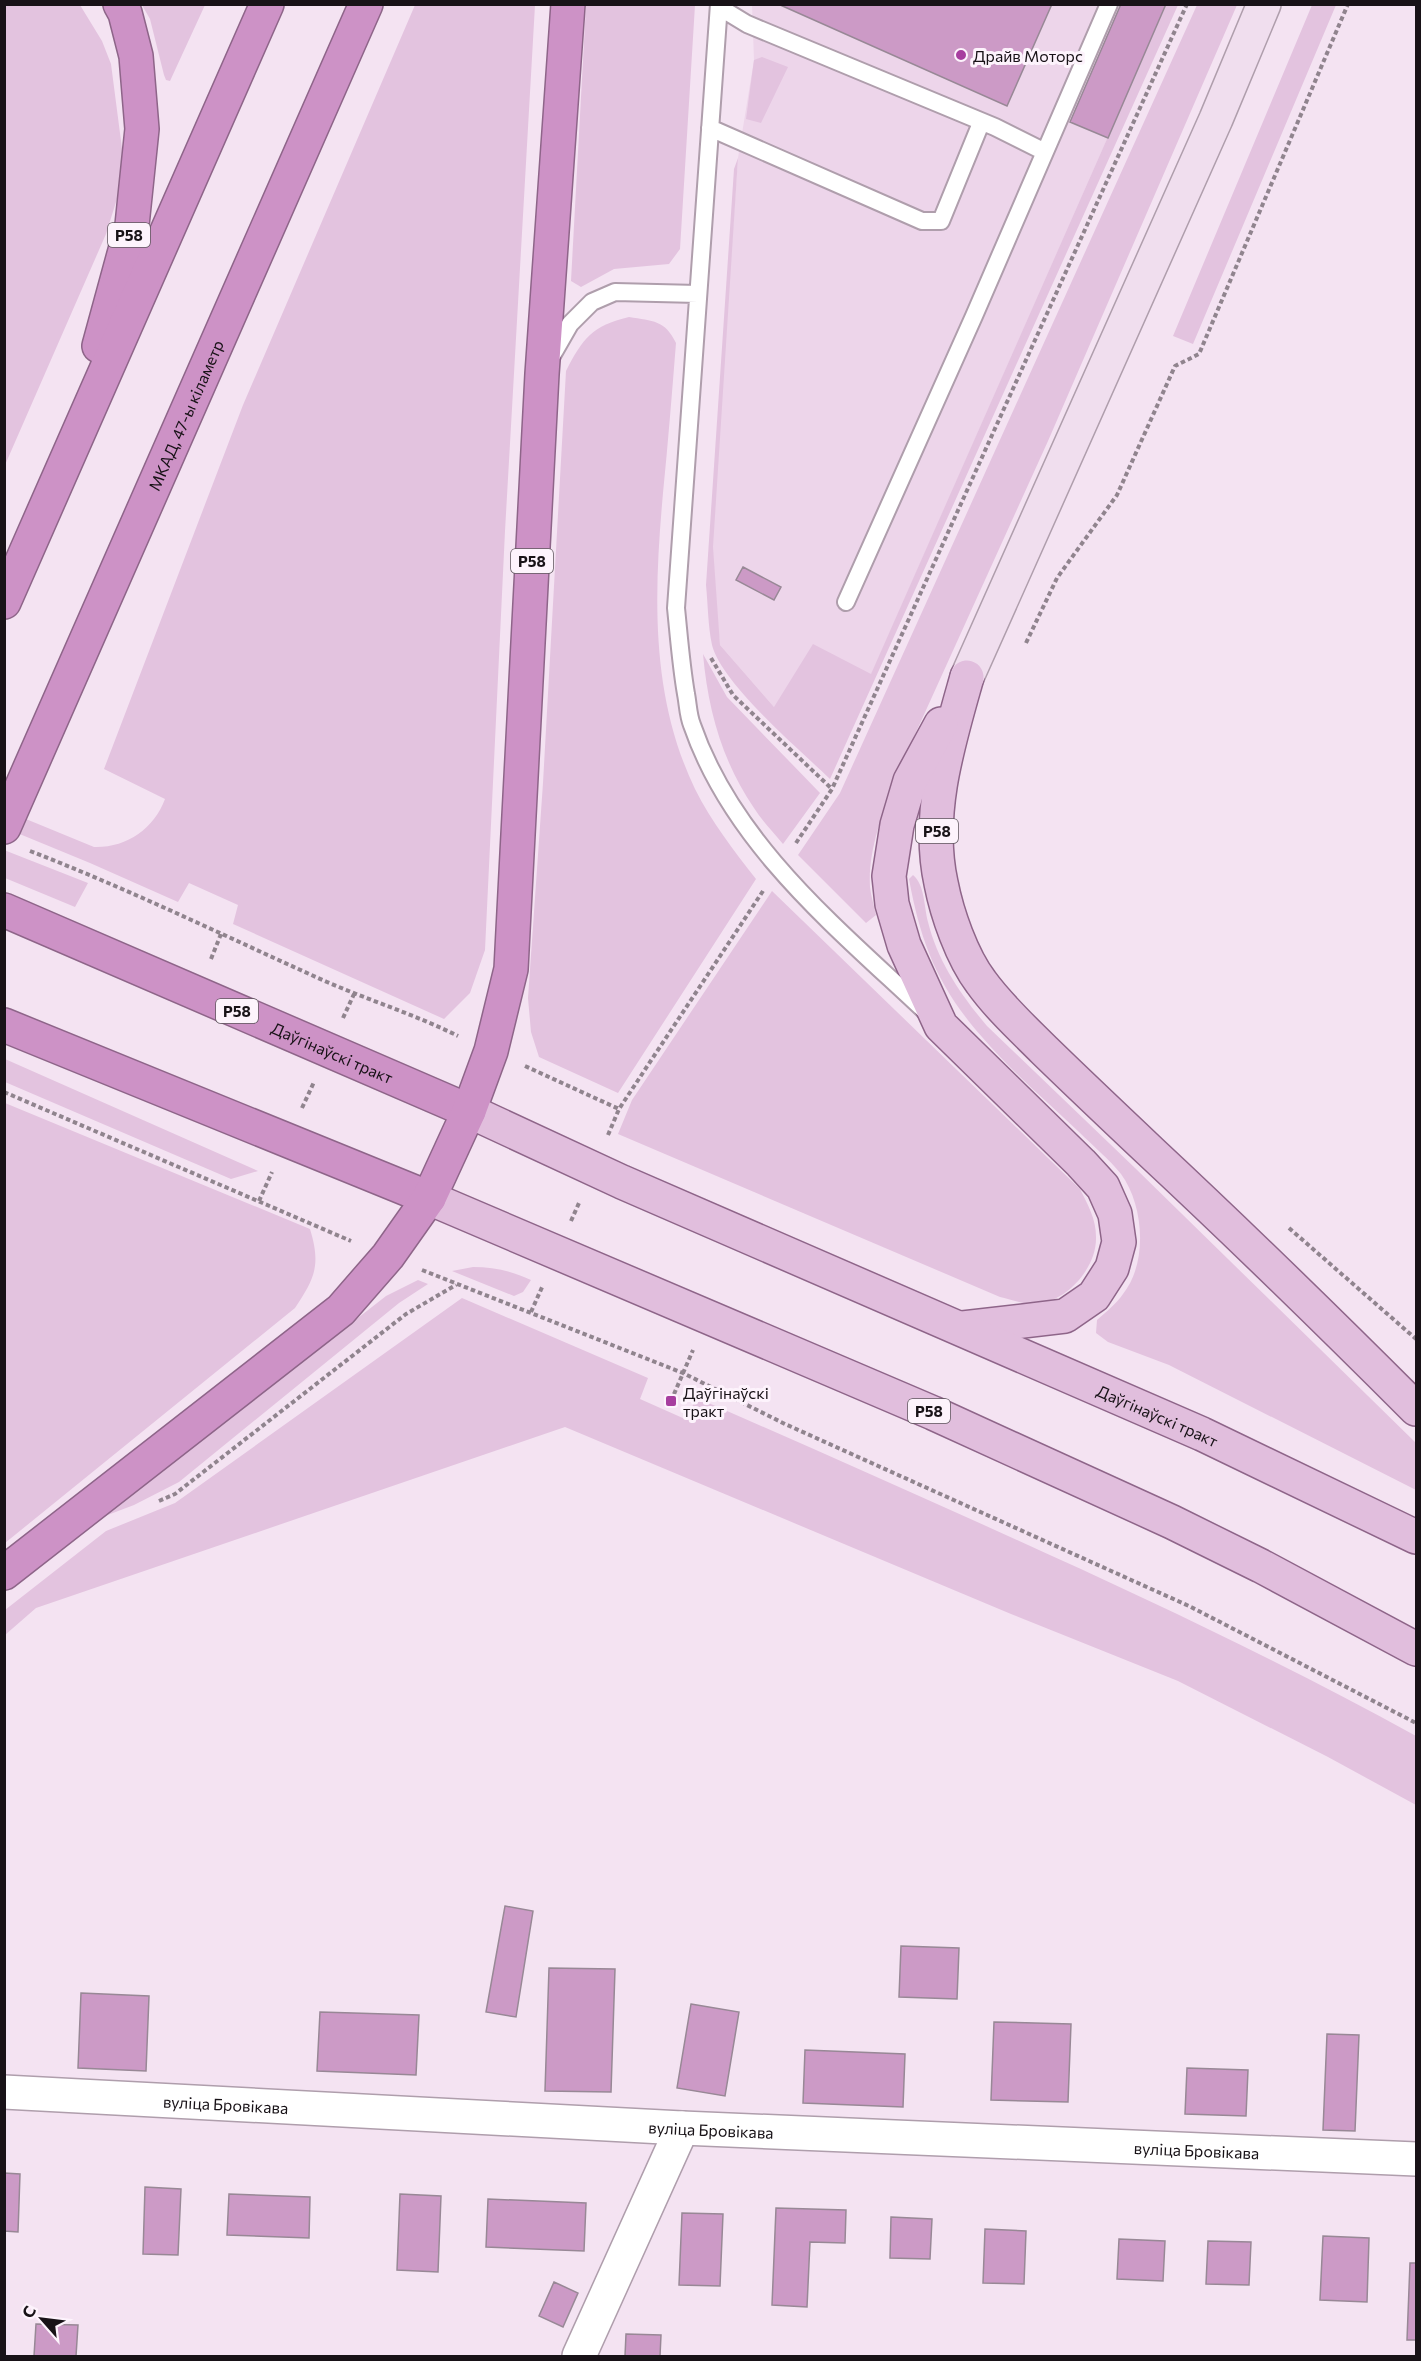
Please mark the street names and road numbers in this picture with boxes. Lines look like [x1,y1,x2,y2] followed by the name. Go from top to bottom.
[108,223,150,247] road number: Р58
[144,337,227,493] street label: МКАД, 47-ы кіламетр
[511,549,553,573] road number: Р58
[916,819,958,843] road number: Р58
[216,999,258,1023] road number: Р58
[269,1017,397,1087] street label: Даўгінаўскі тракт
[1094,1380,1222,1450] street label: Даўгінаўскі тракт
[908,1399,950,1423] road number: Р58
[163,2091,289,2117] street label: вуліца Бровікава
[648,2117,774,2141] street label: вуліца Бровікава
[1133,2138,1260,2162] street label: вуліца Бровікава

